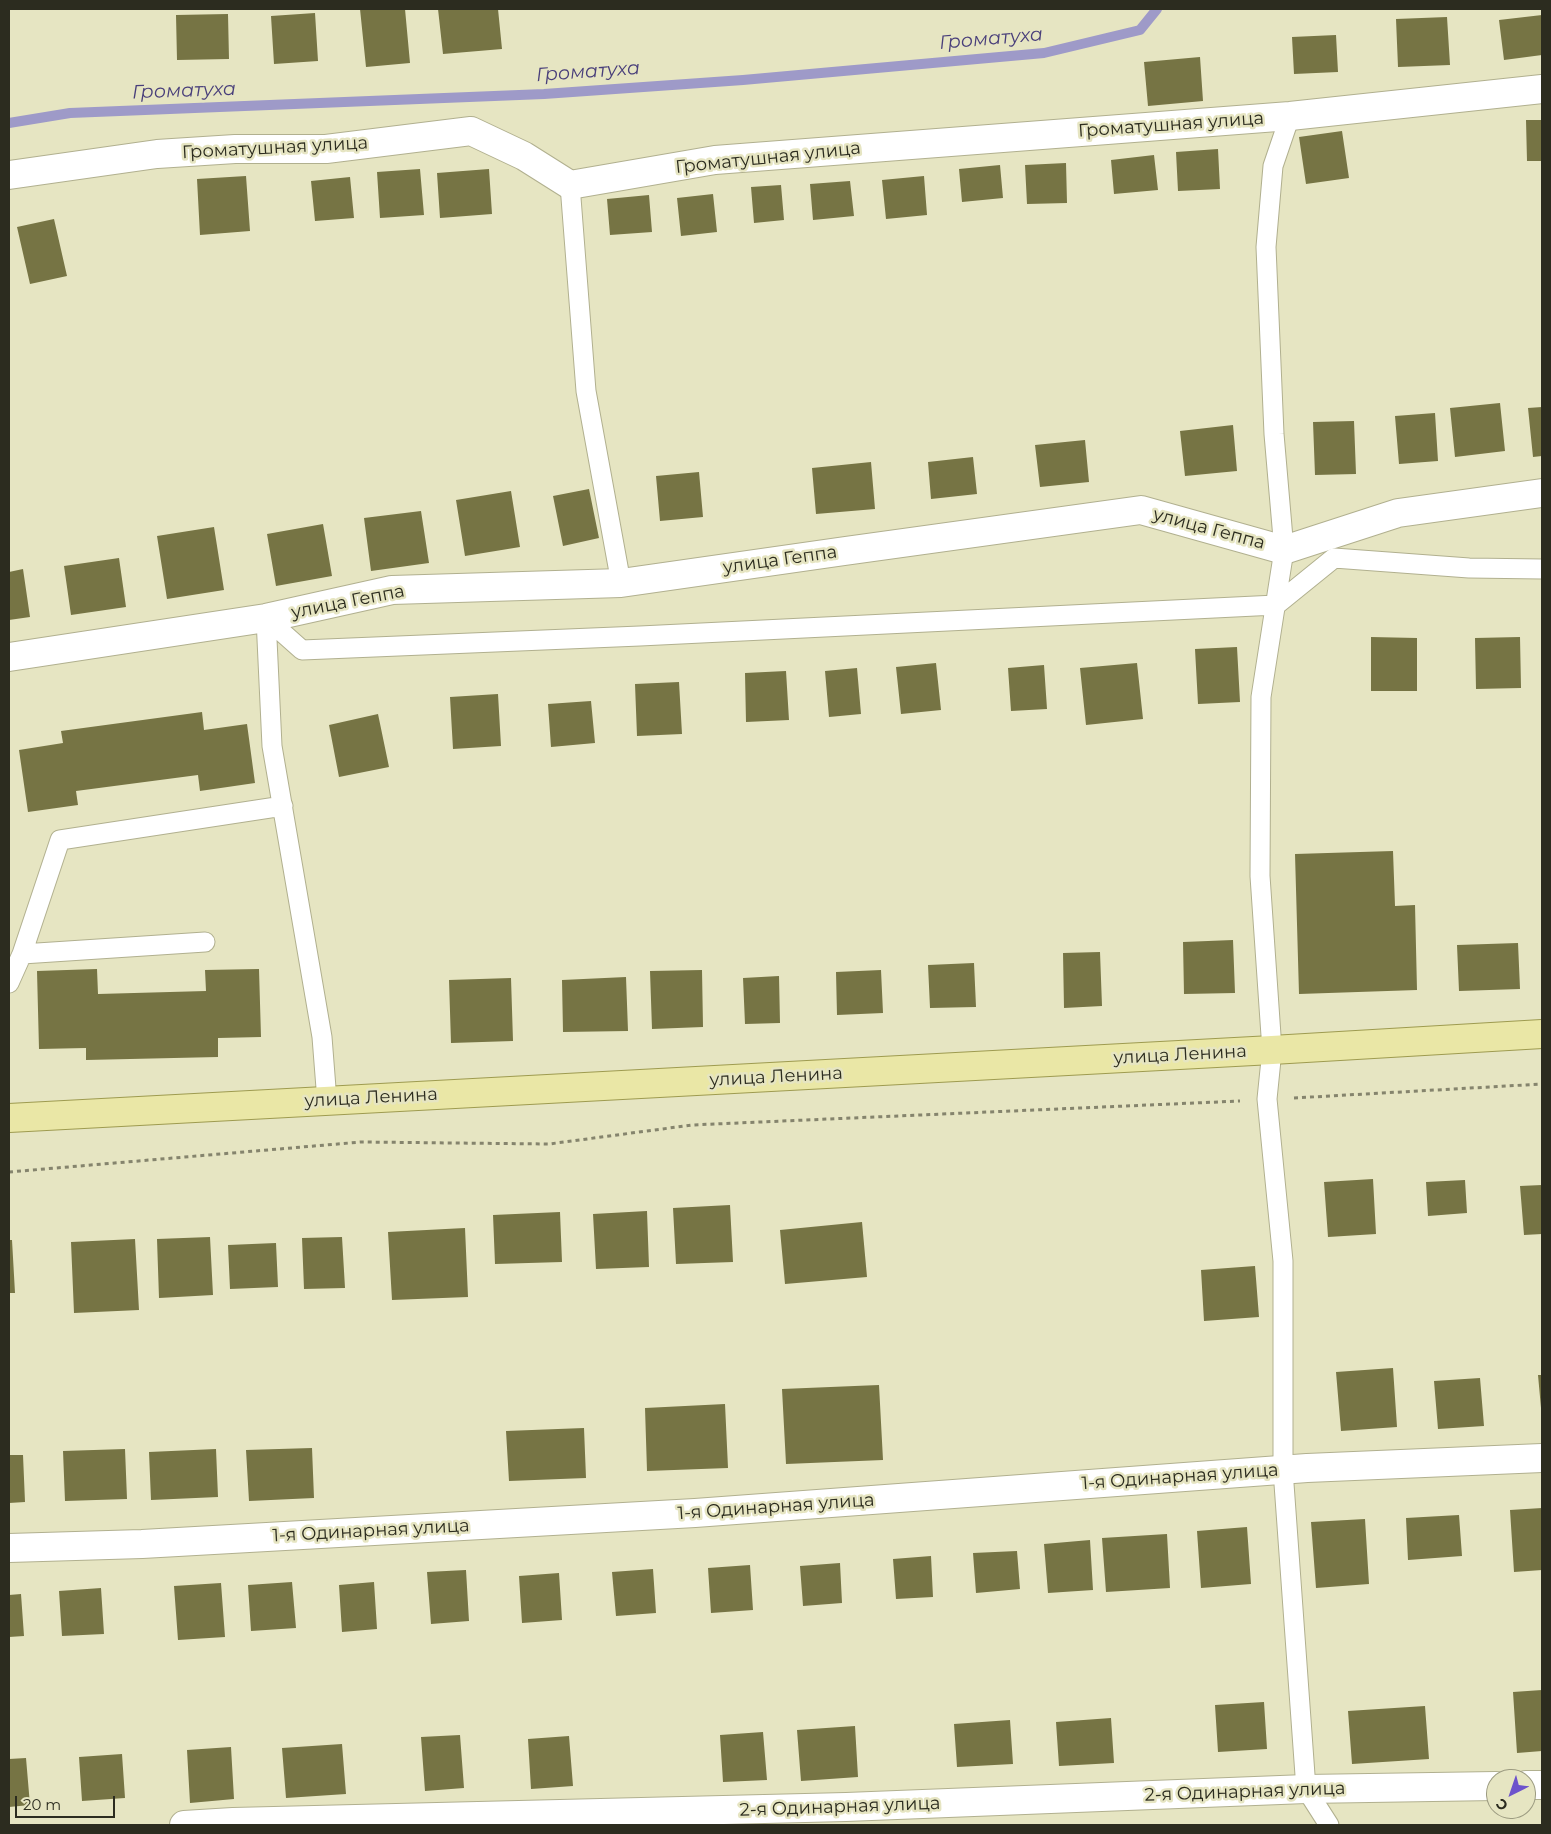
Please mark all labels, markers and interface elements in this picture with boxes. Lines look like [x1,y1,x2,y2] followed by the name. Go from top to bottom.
[938,23,1044,55] water label: Громатуха
[535,57,641,87] water label: Громатуха
[132,78,236,104] water label: Громатуха
[1077,108,1265,142] street label: Громатушная улица
[181,132,369,164] street label: Громатушная улица
[674,138,862,178] street label: Громатушная улица
[1151,504,1267,554] street label: улица Геппа
[722,541,838,579] street label: улица Геппа
[290,580,406,624] street label: улица Геппа
[1113,1041,1247,1069] street label: улица Ленина
[709,1063,843,1091] street label: улица Ленина
[304,1084,438,1112] street label: улица Ленина
[1081,1459,1279,1495] street label: 1-я Одинарная улица
[677,1489,875,1525] street label: 1-я Одинарная улица
[272,1515,470,1547] street label: 1-я Одинарная улица
[1486,1769,1536,1819] north arrow
[1144,1778,1346,1806] street label: 2-я Одинарная улица
[18,1786,118,1818] scale bar
[739,1793,941,1821] street label: 2-я Одинарная улица
[1492,1794,1512,1815] text: С
[23,1795,61,1814] text: 20 m

